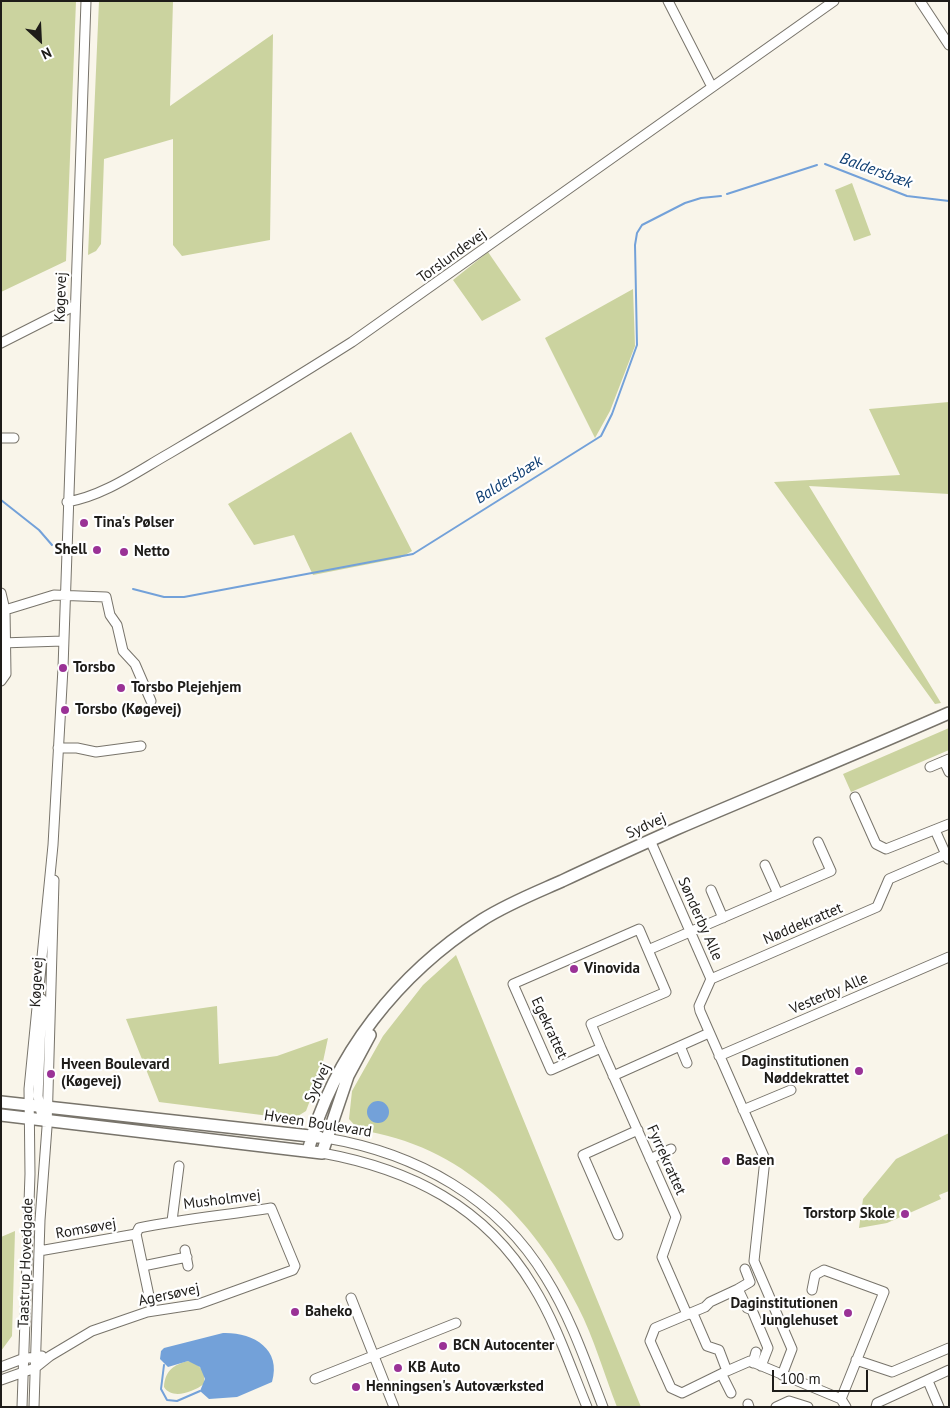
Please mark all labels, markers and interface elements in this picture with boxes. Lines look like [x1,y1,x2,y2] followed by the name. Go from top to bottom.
[15,15,65,65] north arrow
[38,43,54,64] text: N
[837,149,915,193] water label: Baldersbæk
[414,225,490,287] street label: Torslundevej
[51,271,71,323] street label: Køgevej
[472,452,546,508] water label: Baldersbæk
[94,514,174,532] place label: Tina's Pølser
[78,517,90,529] marker: Tina's Pølser
[54,541,87,559] place label: Shell
[134,543,170,561] place label: Netto
[91,544,103,556] marker: Shell
[118,546,130,558] marker: Netto
[73,659,115,677] place label: Torsbo
[57,662,69,674] marker: Torsbo
[131,679,241,697] place label: Torsbo Plejehjem
[115,682,127,694] marker: Torsbo Plejehjem
[75,701,182,719] place label: Torsbo (Køgevej)
[59,704,71,716] marker: Torsbo (Køgevej)
[623,809,669,843] street label: Sydvej
[674,875,726,963] street label: Sønderby Alle
[761,899,845,949] street label: Nøddekrattet
[27,956,47,1008] street label: Køgevej
[584,960,640,978] place label: Vinovida
[568,963,580,975] marker: Vinovida
[787,969,871,1019] street label: Vesterby Alle
[527,994,571,1062] street label: Egekrattet
[741,1053,849,1088] place label: Daginstitutionen Nøddekrattet
[61,1056,170,1091] place label: Hveen Boulevard (Køgevej)
[301,1060,335,1106] street label: Sydvej
[853,1065,865,1077] marker: Daginstitutionen Nøddekrattet
[45,1068,57,1080] marker: Hveen Boulevard (Køgevej)
[263,1107,373,1141] street label: Hveen Boulevard
[643,1122,689,1198] street label: Fyrrekrattet
[736,1152,774,1170] place label: Basen
[720,1155,732,1167] marker: Basen
[182,1186,262,1214] street label: Musholmvej
[15,1198,37,1328] street label: Taastrup Hovedgade
[803,1205,895,1223] place label: Torstorp Skole
[899,1208,911,1220] marker: Torstorp Skole
[54,1215,118,1243] street label: Romsøvej
[137,1280,201,1310] street label: Agersøvej
[730,1295,838,1330] place label: Daginstitutionen Junglehuset
[305,1303,352,1321] place label: Baheko
[289,1306,301,1318] marker: Baheko
[842,1307,854,1319] marker: Daginstitutionen Junglehuset
[453,1337,554,1355] place label: BCN Autocenter
[437,1340,449,1352] marker: BCN Autocenter
[408,1359,460,1377] place label: KB Auto
[775,1360,871,1392] scale bar
[392,1362,404,1374] marker: KB Auto
[780,1369,821,1388] text: 100 m
[366,1378,544,1396] place label: Henningsen's Autoværksted
[350,1381,362,1393] marker: Henningsen's Autoværksted

